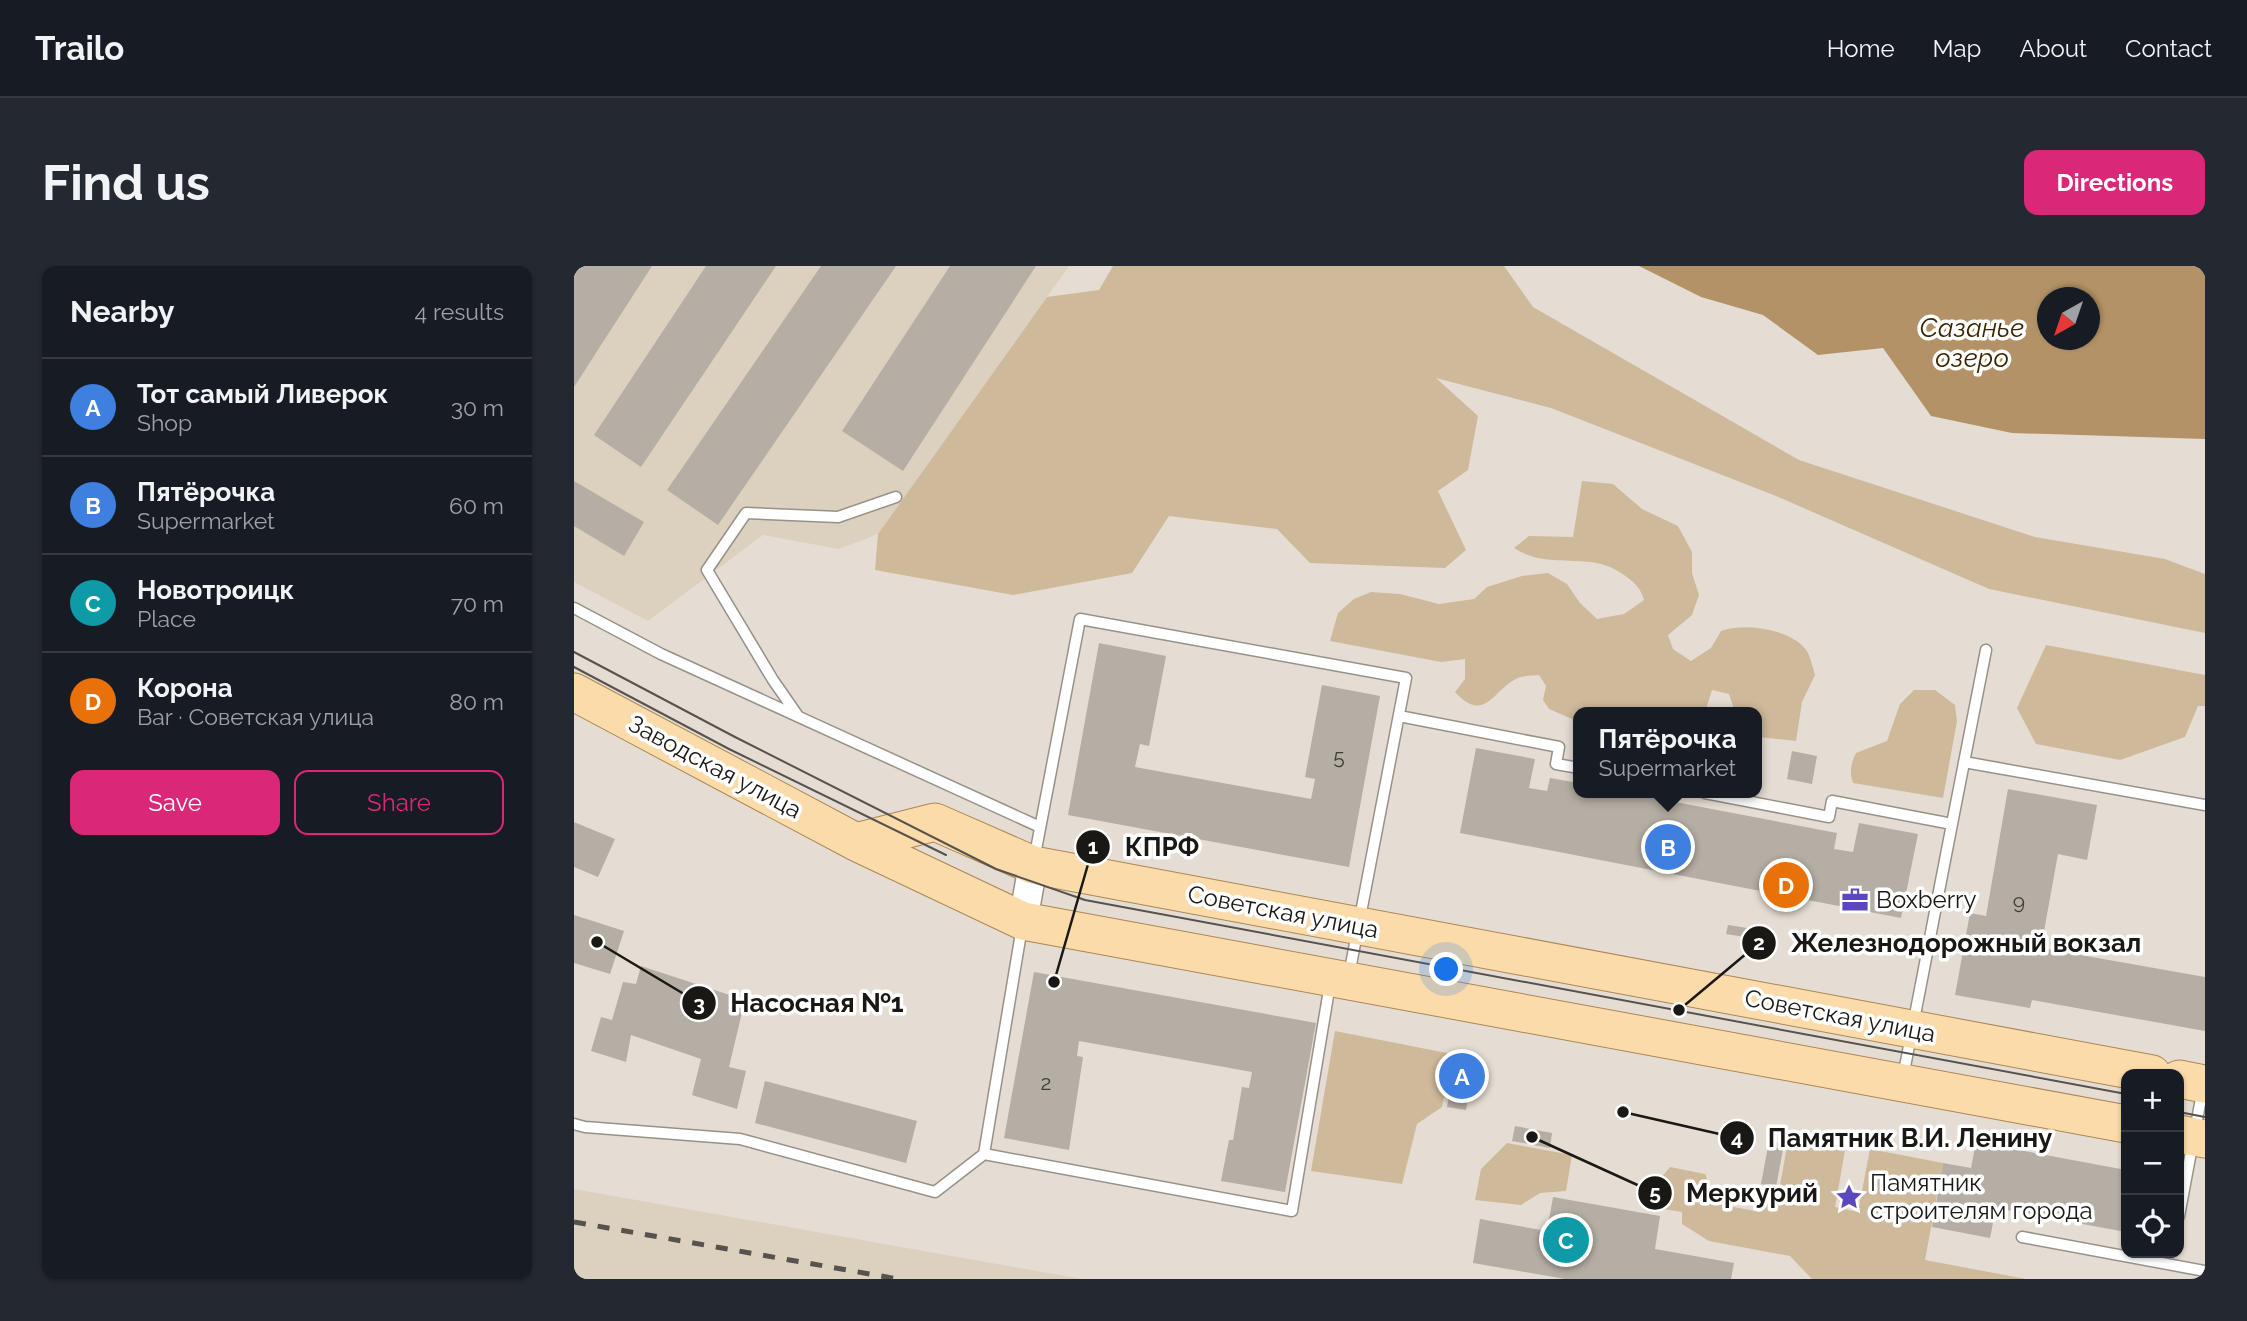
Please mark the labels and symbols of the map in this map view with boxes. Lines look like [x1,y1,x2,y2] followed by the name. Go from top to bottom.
[2037,287,2100,350] north arrow
[1920,313,2024,373] water label: Сазанье озеро
[624,709,807,824] street label: Заводская улица
[1333,744,1345,769] house number: 5
[1645,821,1691,873] pin: B
[1076,824,1213,871] callout: КПРФ
[1125,832,1199,862] text: КПРФ
[1088,834,1098,859] text: 1
[1763,859,1809,911] pin: D
[1185,879,1381,944] street label: Советская улица
[1840,885,1870,915] office icon: Boxberry
[1876,885,1977,914] place label: Boxberry
[2013,889,2025,914] house number: 9
[1742,920,2155,967] callout: Железнодорожный вокзал
[1791,928,2141,958] text: Железнодорожный вокзал
[1753,930,1765,955] text: 2
[1429,952,1463,986] your location
[681,980,918,1027] callout: Насосная №1
[1742,983,1938,1048] street label: Советская улица
[730,988,904,1018] text: Насосная №1
[693,991,705,1016] text: 3
[1439,1050,1485,1102] pin: A
[1041,1070,1051,1095] house number: 2
[1719,1114,2067,1161] callout: Памятник В.И. Ленину
[1768,1123,2052,1153] text: Памятник В.И. Ленину
[1731,1125,1743,1150] text: 4
[1870,1168,2093,1225] place label: Памятник строителям города
[1637,1169,1832,1216] callout: Меркурий
[1686,1178,1818,1208] text: Меркурий
[1649,1180,1661,1205] text: 5
[1834,1182,1864,1212] place icon: Памятник строителям города
[1543,1214,1589,1266] pin: C

